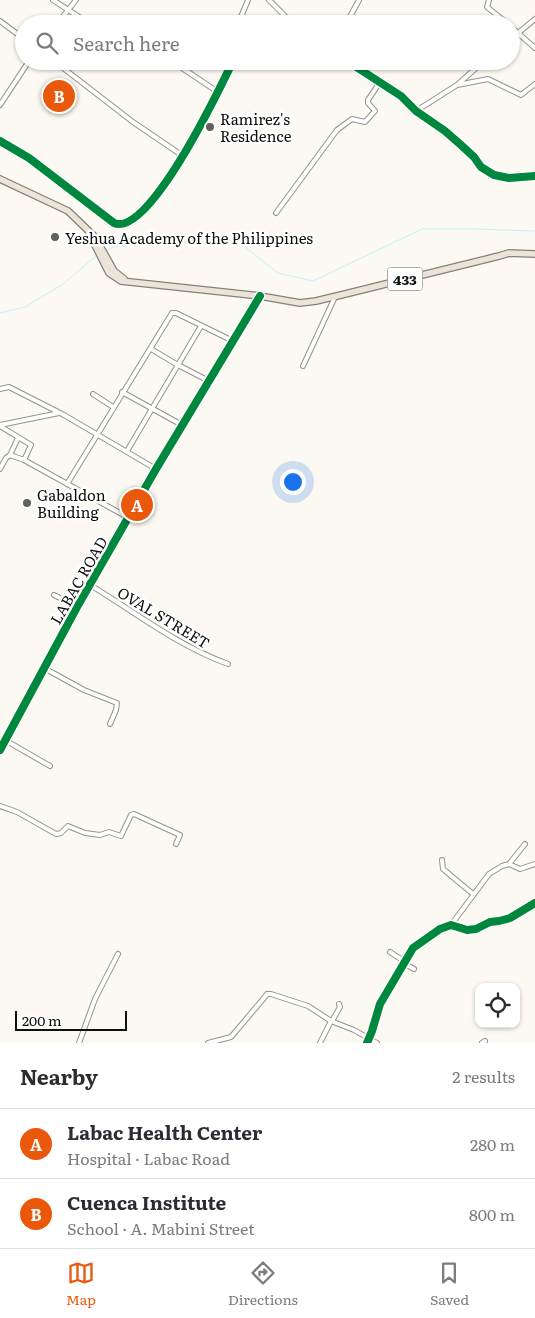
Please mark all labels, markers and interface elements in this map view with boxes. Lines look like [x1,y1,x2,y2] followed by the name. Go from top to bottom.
[15,15,520,70] search box
[33,29,61,57] icon: search
[73,29,180,57] text: Search here
[43,77,75,115] pin: B
[220,107,292,147] place label: Ramirez's Residence
[204,121,216,133] marker: Ramirez's Residence
[65,226,313,249] place label: Yeshua Academy of the Philippines
[49,231,61,243] marker: Yeshua Academy of the Philippines
[388,268,422,290] road number: 433
[280,469,306,495] your location
[37,483,106,523] place label: Gabaldon Building
[121,486,153,524] pin: A
[21,497,33,509] marker: Gabaldon Building
[44,532,112,628] street label: LABAC ROAD
[113,580,215,654] street label: OVAL STREET
[475,983,520,1028] map controls
[475,983,520,1028] button: locate
[15,1008,128,1031] scale bar
[22,1010,62,1030] text: 200 m
[20,1060,98,1091] text: Nearby
[452,1064,515,1088] text: 2 results
[67,1118,262,1146] text: Labac Health Center
[30,1132,42,1156] text: A
[470,1132,515,1156] text: 280 m
[67,1146,230,1170] text: Hospital · Labac Road
[67,1188,226,1216] text: Cuenca Institute
[30,1202,42,1226] text: B
[469,1202,515,1226] text: 800 m
[67,1216,255,1240] text: School · A. Mabini Street
[66,1259,96,1309] tab: Map
[228,1259,298,1309] tab: Directions
[430,1259,469,1309] tab: Saved

